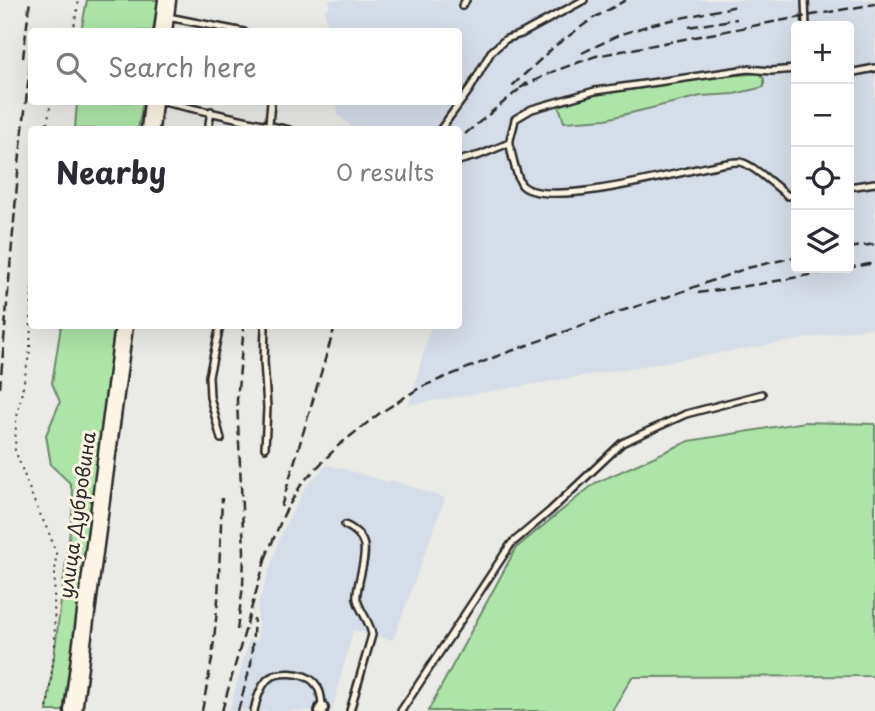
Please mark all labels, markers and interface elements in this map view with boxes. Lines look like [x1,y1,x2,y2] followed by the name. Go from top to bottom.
[791,21,854,273] map controls
[791,21,854,84] button: +
[28,28,462,105] search box
[108,47,257,86] text: Search here
[52,48,90,86] icon: search
[791,84,854,147] button: −
[791,147,854,210] button: locate
[56,149,166,194] text: Nearby
[336,154,434,189] text: 0 results
[791,210,854,273] button: layers
[50,430,102,600] street label: улица Дубровина

